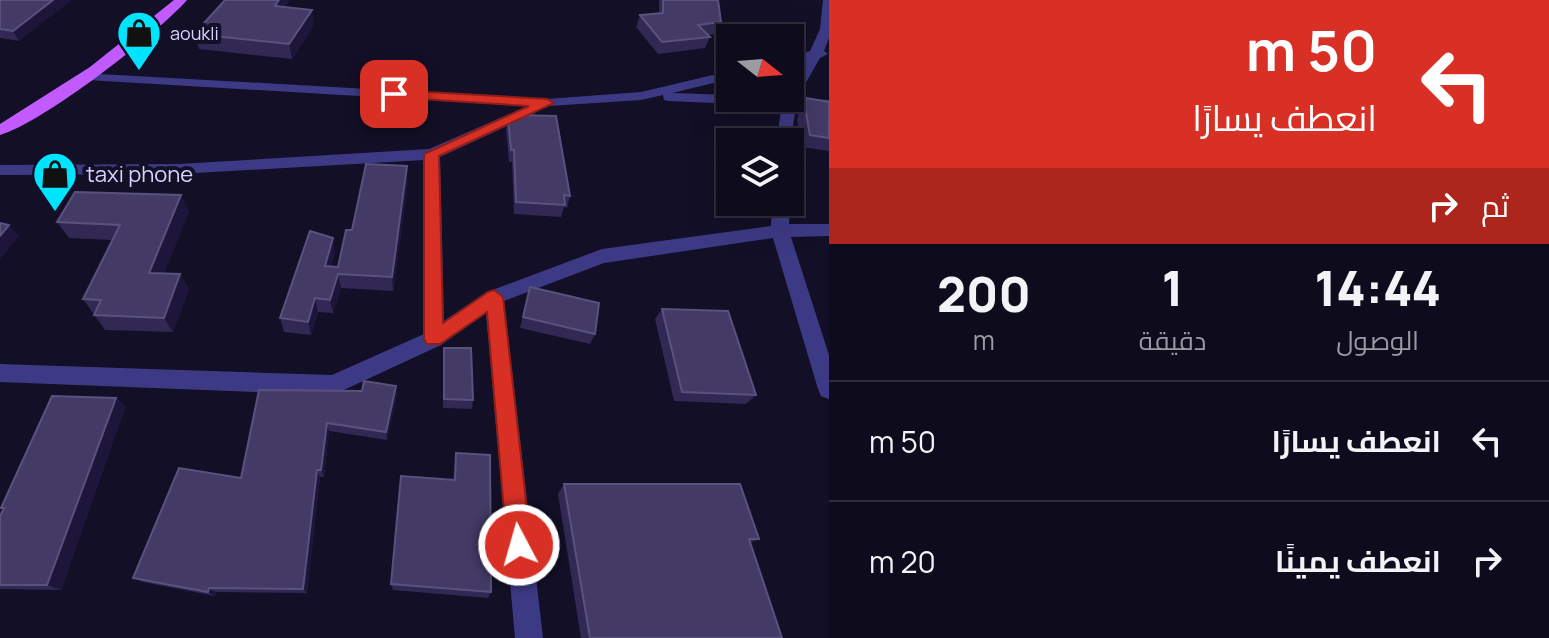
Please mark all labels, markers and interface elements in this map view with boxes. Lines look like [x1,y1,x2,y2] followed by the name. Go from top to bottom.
[115,9,163,72] shop icon: aoukli
[1246,11,1377,88] text: 50 m
[170,21,219,45] place label: aoukli
[716,24,804,112] north arrow
[716,24,804,216] map controls
[1405,32,1509,136] icon: left
[360,60,428,128] pin
[372,72,416,116] icon: arrive
[1192,93,1377,142] text: انعطف يسارًا
[716,128,804,216] button: layers
[31,150,79,213] shop icon: taxi phone
[86,159,193,189] place label: taxi phone
[1421,184,1465,228] icon: right
[1481,185,1509,226] text: ثم
[1162,255,1183,320] text: 1
[1314,255,1441,320] text: 14:44
[937,261,1031,326] text: 200
[973,322,995,358] text: m
[1139,322,1206,358] text: دقيقة
[1336,322,1419,358] text: الوصول
[1465,419,1509,463] icon: left
[1271,420,1441,461] text: انعطف يسارًا
[869,421,936,462] text: 50 m
[477,503,561,587] position arrow
[1465,539,1509,583] icon: right
[1275,540,1441,581] text: انعطف يمينًا
[869,541,936,582] text: 20 m

